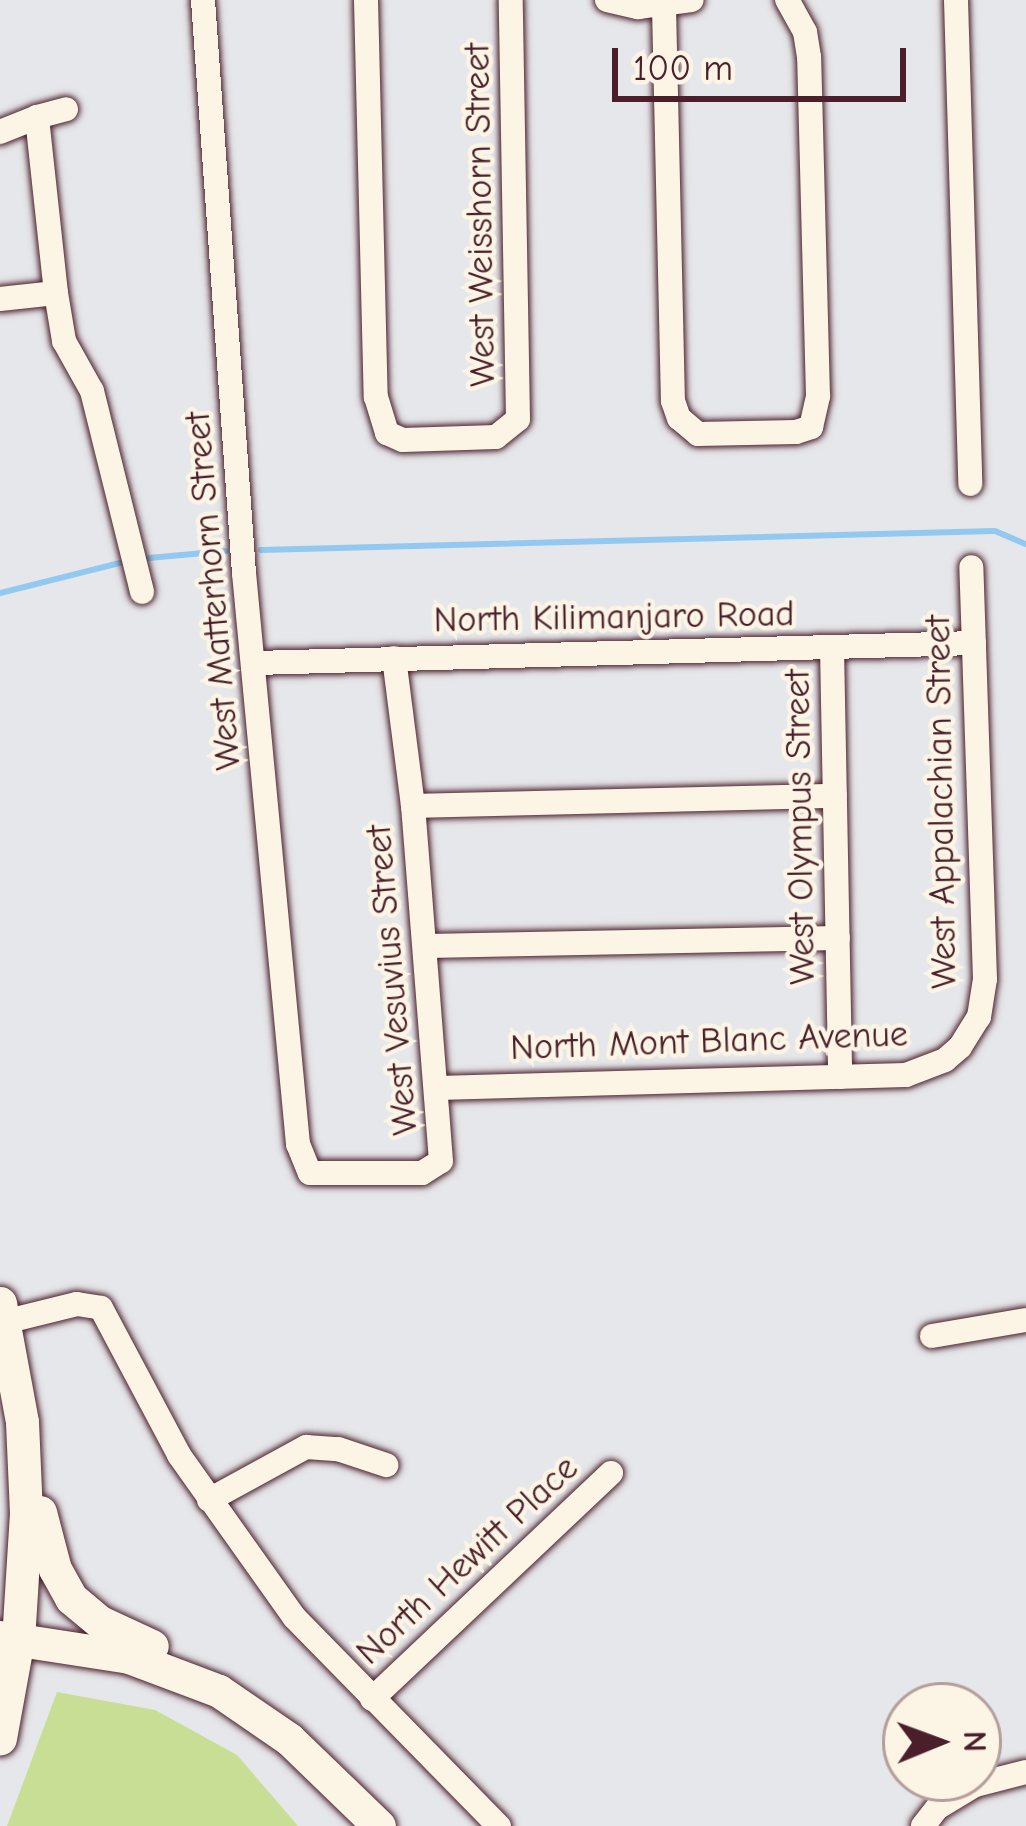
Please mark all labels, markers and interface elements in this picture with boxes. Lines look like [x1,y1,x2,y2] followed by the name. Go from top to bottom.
[618,24,912,98] scale bar
[455,43,505,387] street label: West Weisshorn Street
[633,48,733,89] text: 100 m
[176,410,250,772] street label: West Matterhorn Street
[433,592,795,642] street label: North Kilimanjaro Road
[916,615,966,989] street label: West Appalachian Street
[776,669,824,985] street label: West Olympus Street
[357,823,427,1137] street label: West Vesuvius Street
[509,1012,909,1070] street label: North Mont Blanc Avenue
[347,1446,587,1674] street label: North Hewitt Place
[882,1682,1002,1802] north arrow
[956,1730,994,1753] text: N

